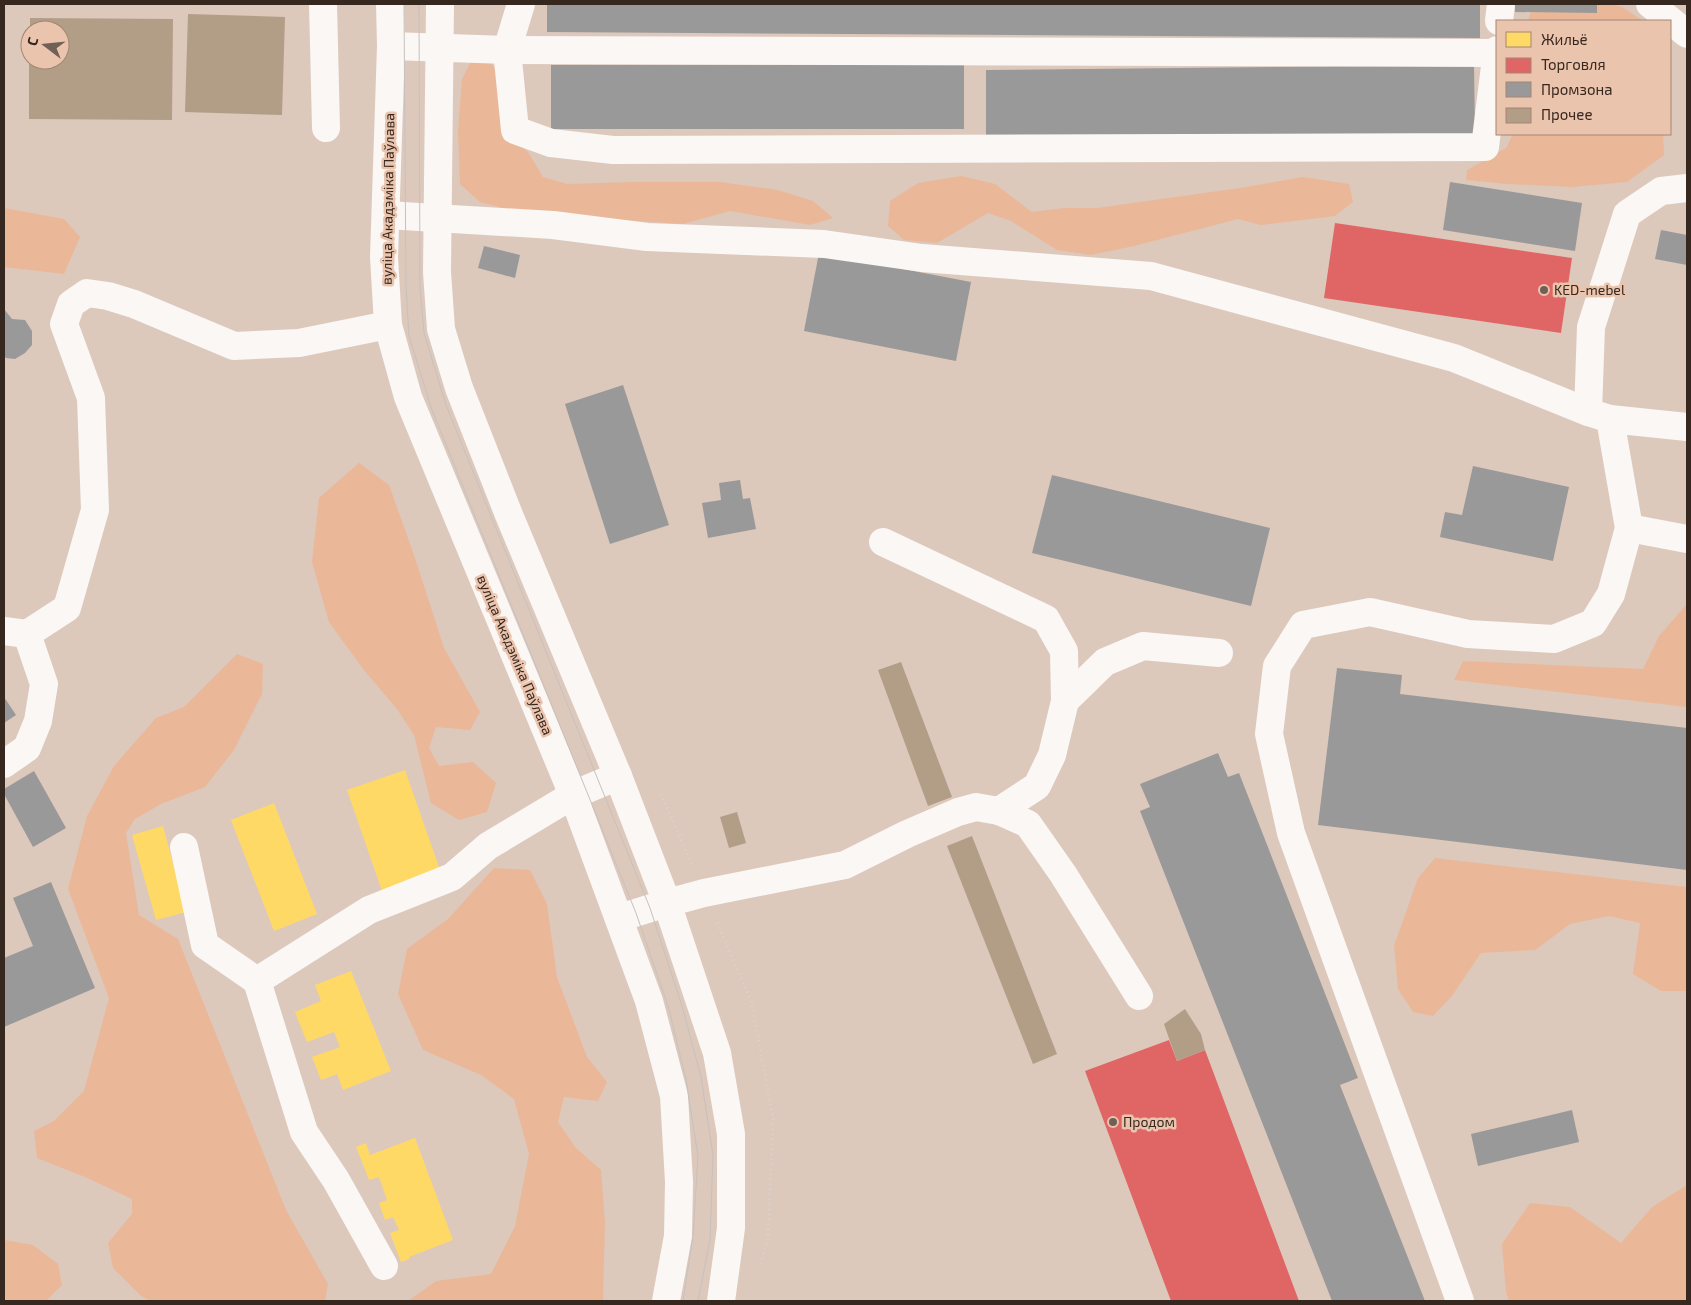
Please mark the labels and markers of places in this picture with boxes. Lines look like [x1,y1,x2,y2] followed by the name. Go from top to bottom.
[1554,281,1626,298] place label: KED-mebel
[1538,284,1550,296] marker: KED-mebel
[1123,1113,1175,1130] place label: Продом
[1107,1116,1119,1128] marker: Продом

